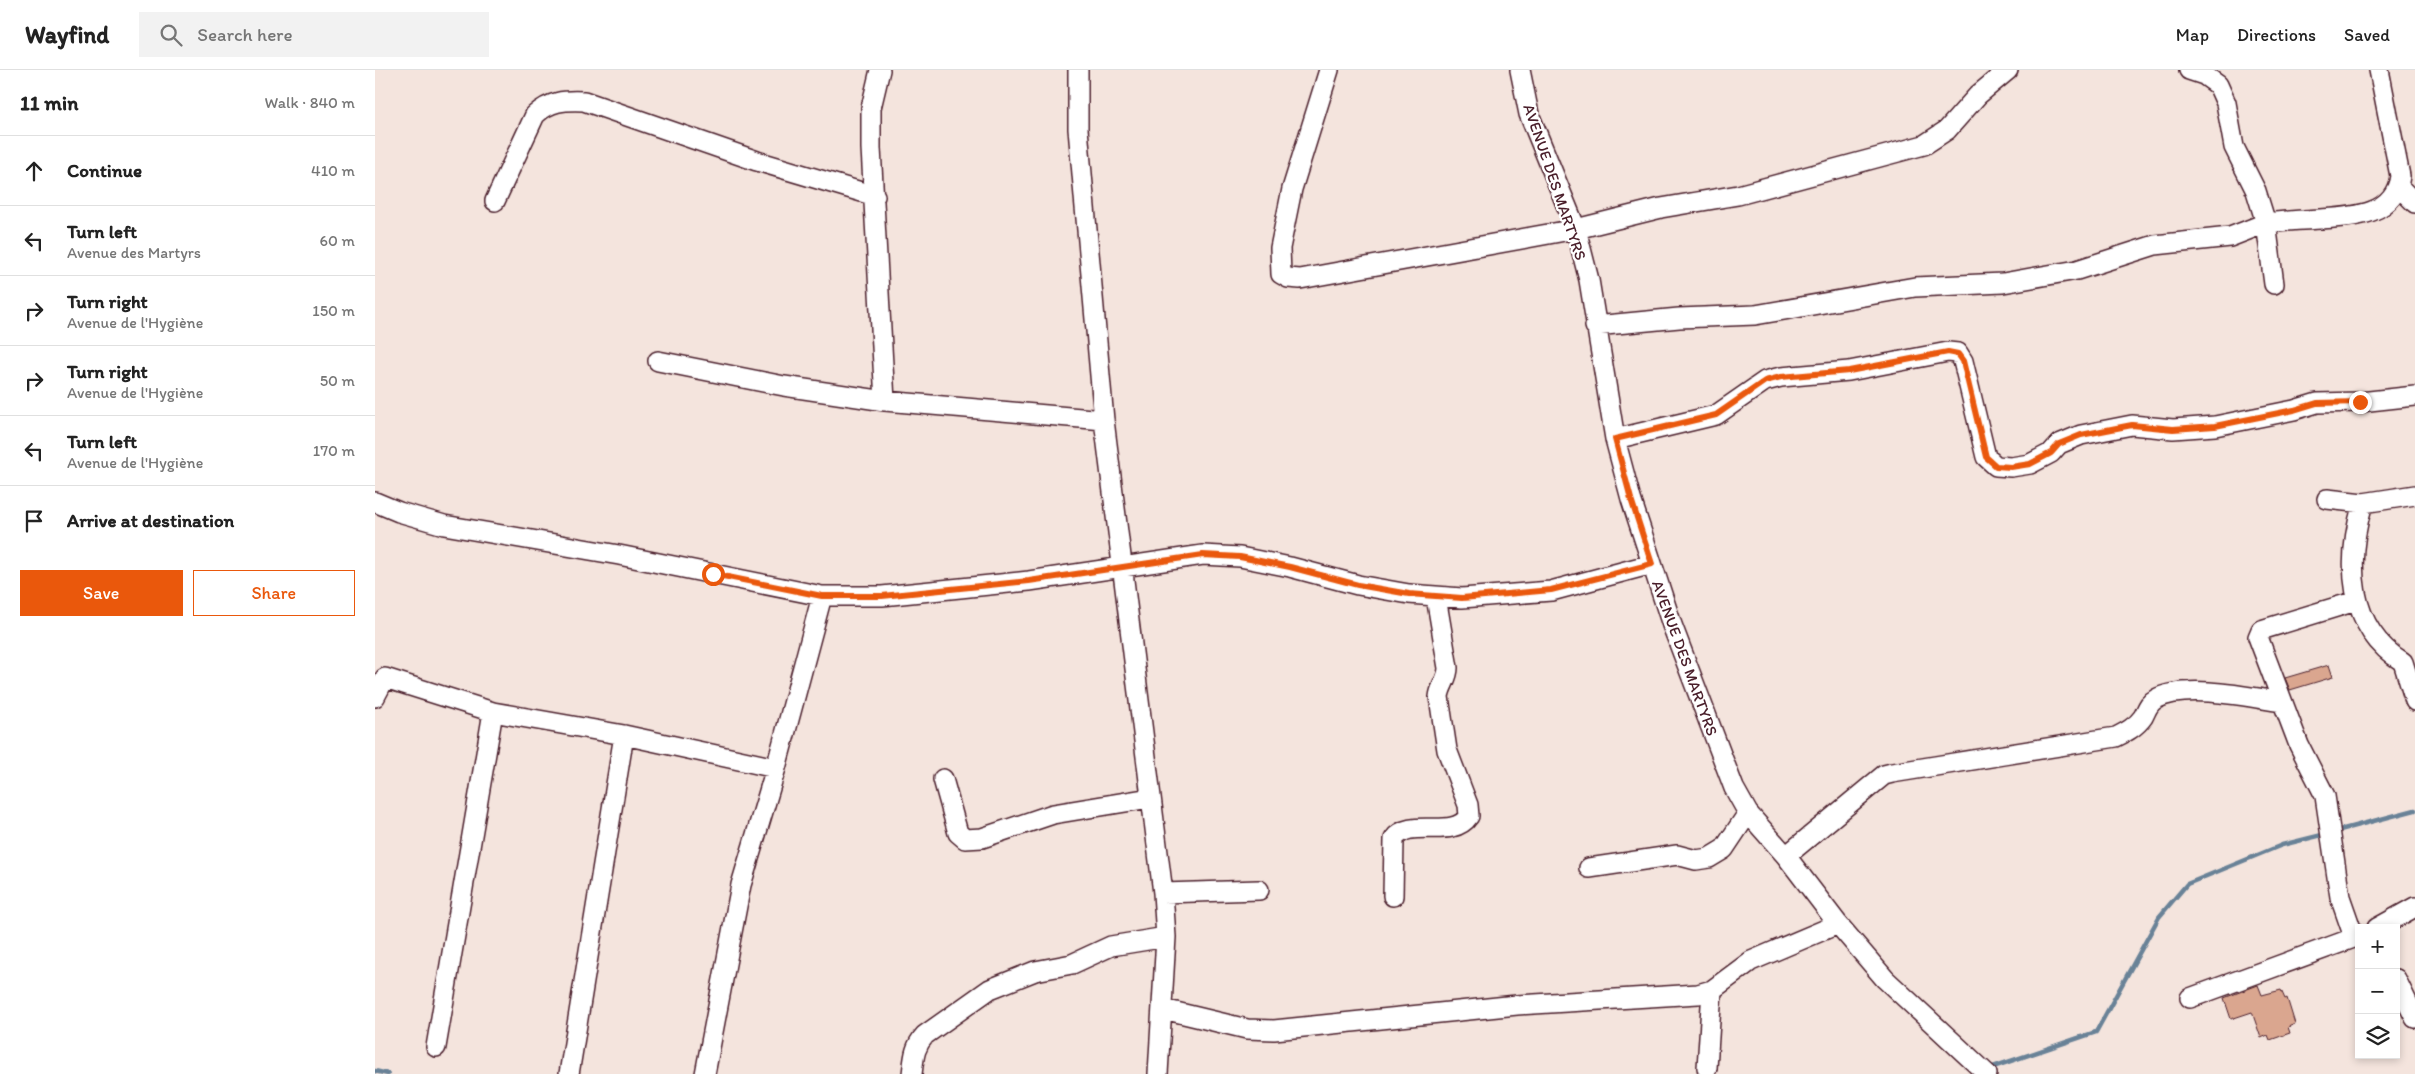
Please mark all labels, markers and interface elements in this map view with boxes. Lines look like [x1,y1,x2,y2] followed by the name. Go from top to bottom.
[139,12,489,57] search box
[25,20,109,49] text: Wayfind
[157,21,185,49] icon: search
[197,23,293,46] text: Search here
[2176,24,2209,46] text: Map
[2237,24,2316,46] text: Directions
[2344,24,2390,46] text: Saved
[20,90,78,115] text: 11 min
[265,93,355,112] text: Walk · 840 m
[1519,101,1591,263] street label: AVENUE DES MARTYRS
[20,157,48,185] icon: ahead
[67,159,142,182] text: Continue
[311,161,355,180] text: 410 m
[67,220,137,243] text: Turn left
[20,227,48,255] icon: left
[320,231,355,250] text: 60 m
[67,243,201,262] text: Avenue des Martyrs
[67,290,148,313] text: Turn right
[20,297,48,325] icon: right
[312,301,355,320] text: 150 m
[67,313,203,332] text: Avenue de l'Hygiène
[67,360,148,383] text: Turn right
[20,367,48,395] icon: right
[320,371,355,390] text: 50 m
[67,383,203,402] text: Avenue de l'Hygiène
[2349,391,2372,414] route end
[67,430,137,453] text: Turn left
[20,437,48,465] icon: left
[313,441,355,460] text: 170 m
[67,453,203,472] text: Avenue de l'Hygiène
[20,507,48,535] icon: arrive
[67,509,234,532] text: Arrive at destination
[702,563,725,586] route start
[20,570,183,616] button: Save
[193,570,355,616] button: Share
[1648,578,1722,738] street label: AVENUE DES MARTYRS
[2355,924,2400,1059] map controls
[2355,924,2400,969] button: +
[2355,969,2400,1014] button: −
[2355,1014,2400,1059] button: layers

